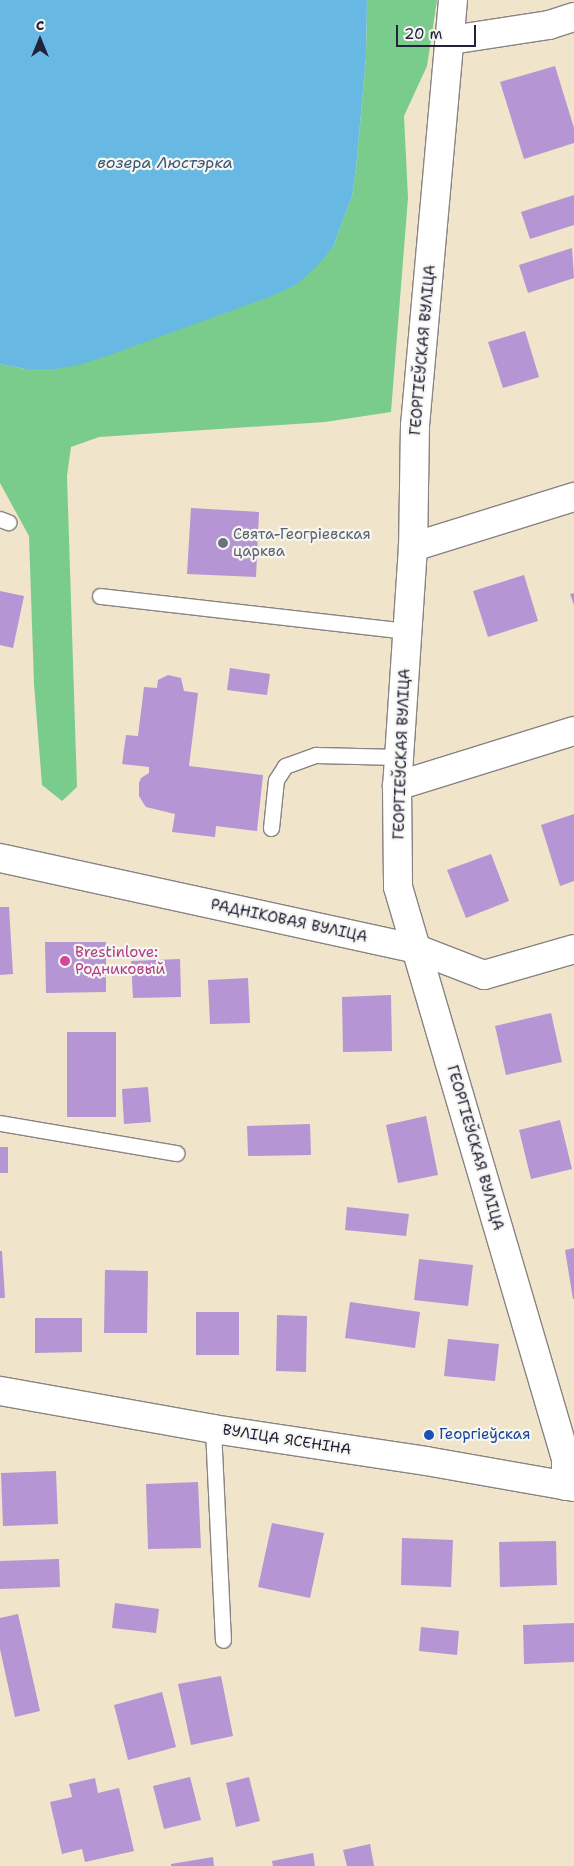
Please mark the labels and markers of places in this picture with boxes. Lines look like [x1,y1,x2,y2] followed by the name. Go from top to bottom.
[233,525,371,560] place label: Свята-Геогріевская царква
[217,537,229,549] marker: Свята-Геогріевская царква
[75,943,165,978] place label: Brestinlove: Родниковый
[59,955,71,967] marker: Brestinlove: Родниковый
[439,1426,530,1444] place label: Георгіеўская
[423,1429,435,1441] marker: Георгіеўская

